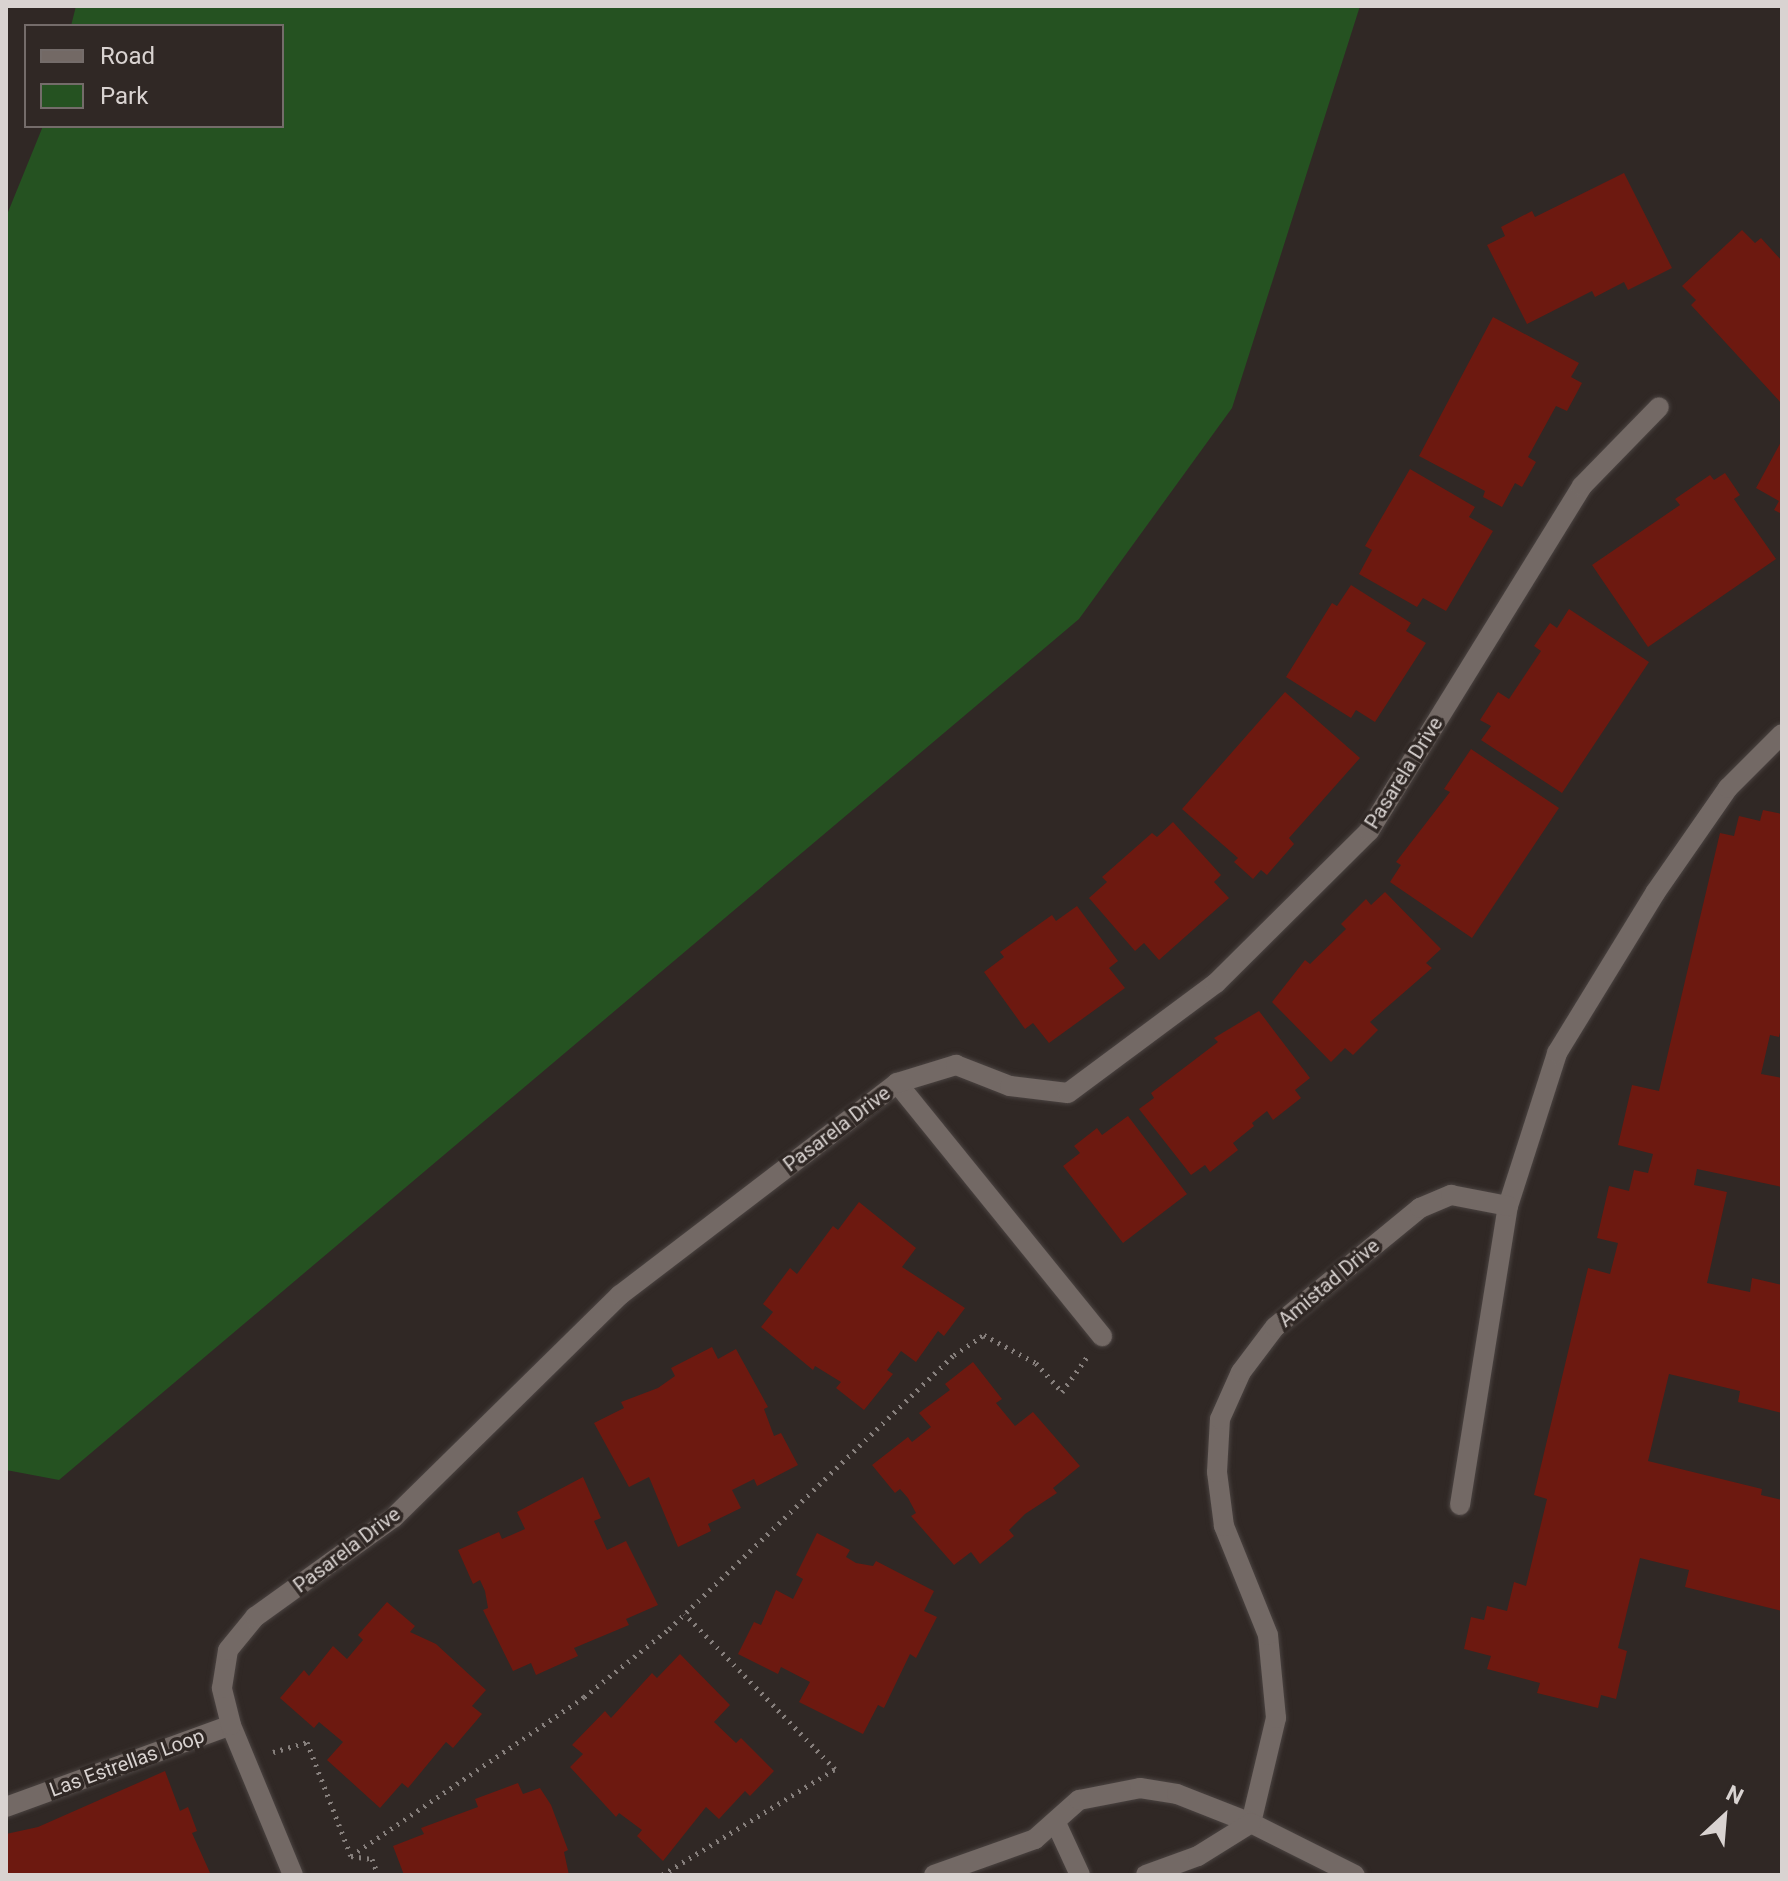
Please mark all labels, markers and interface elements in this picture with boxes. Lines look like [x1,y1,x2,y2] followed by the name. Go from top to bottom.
[24,24,284,128] legend
[100,42,155,70] text: Road
[100,82,148,110] text: Park
[1360,713,1448,833] street label: Pasarela Drive
[779,1081,895,1177] street label: Pasarela Drive
[1274,1234,1384,1332] street label: Amistad Drive
[289,1502,405,1598] street label: Pasarela Drive
[46,1724,208,1802] street label: Las Estrellas Loop
[1684,1777,1764,1857] north arrow
[1722,1780,1747,1810] text: N

